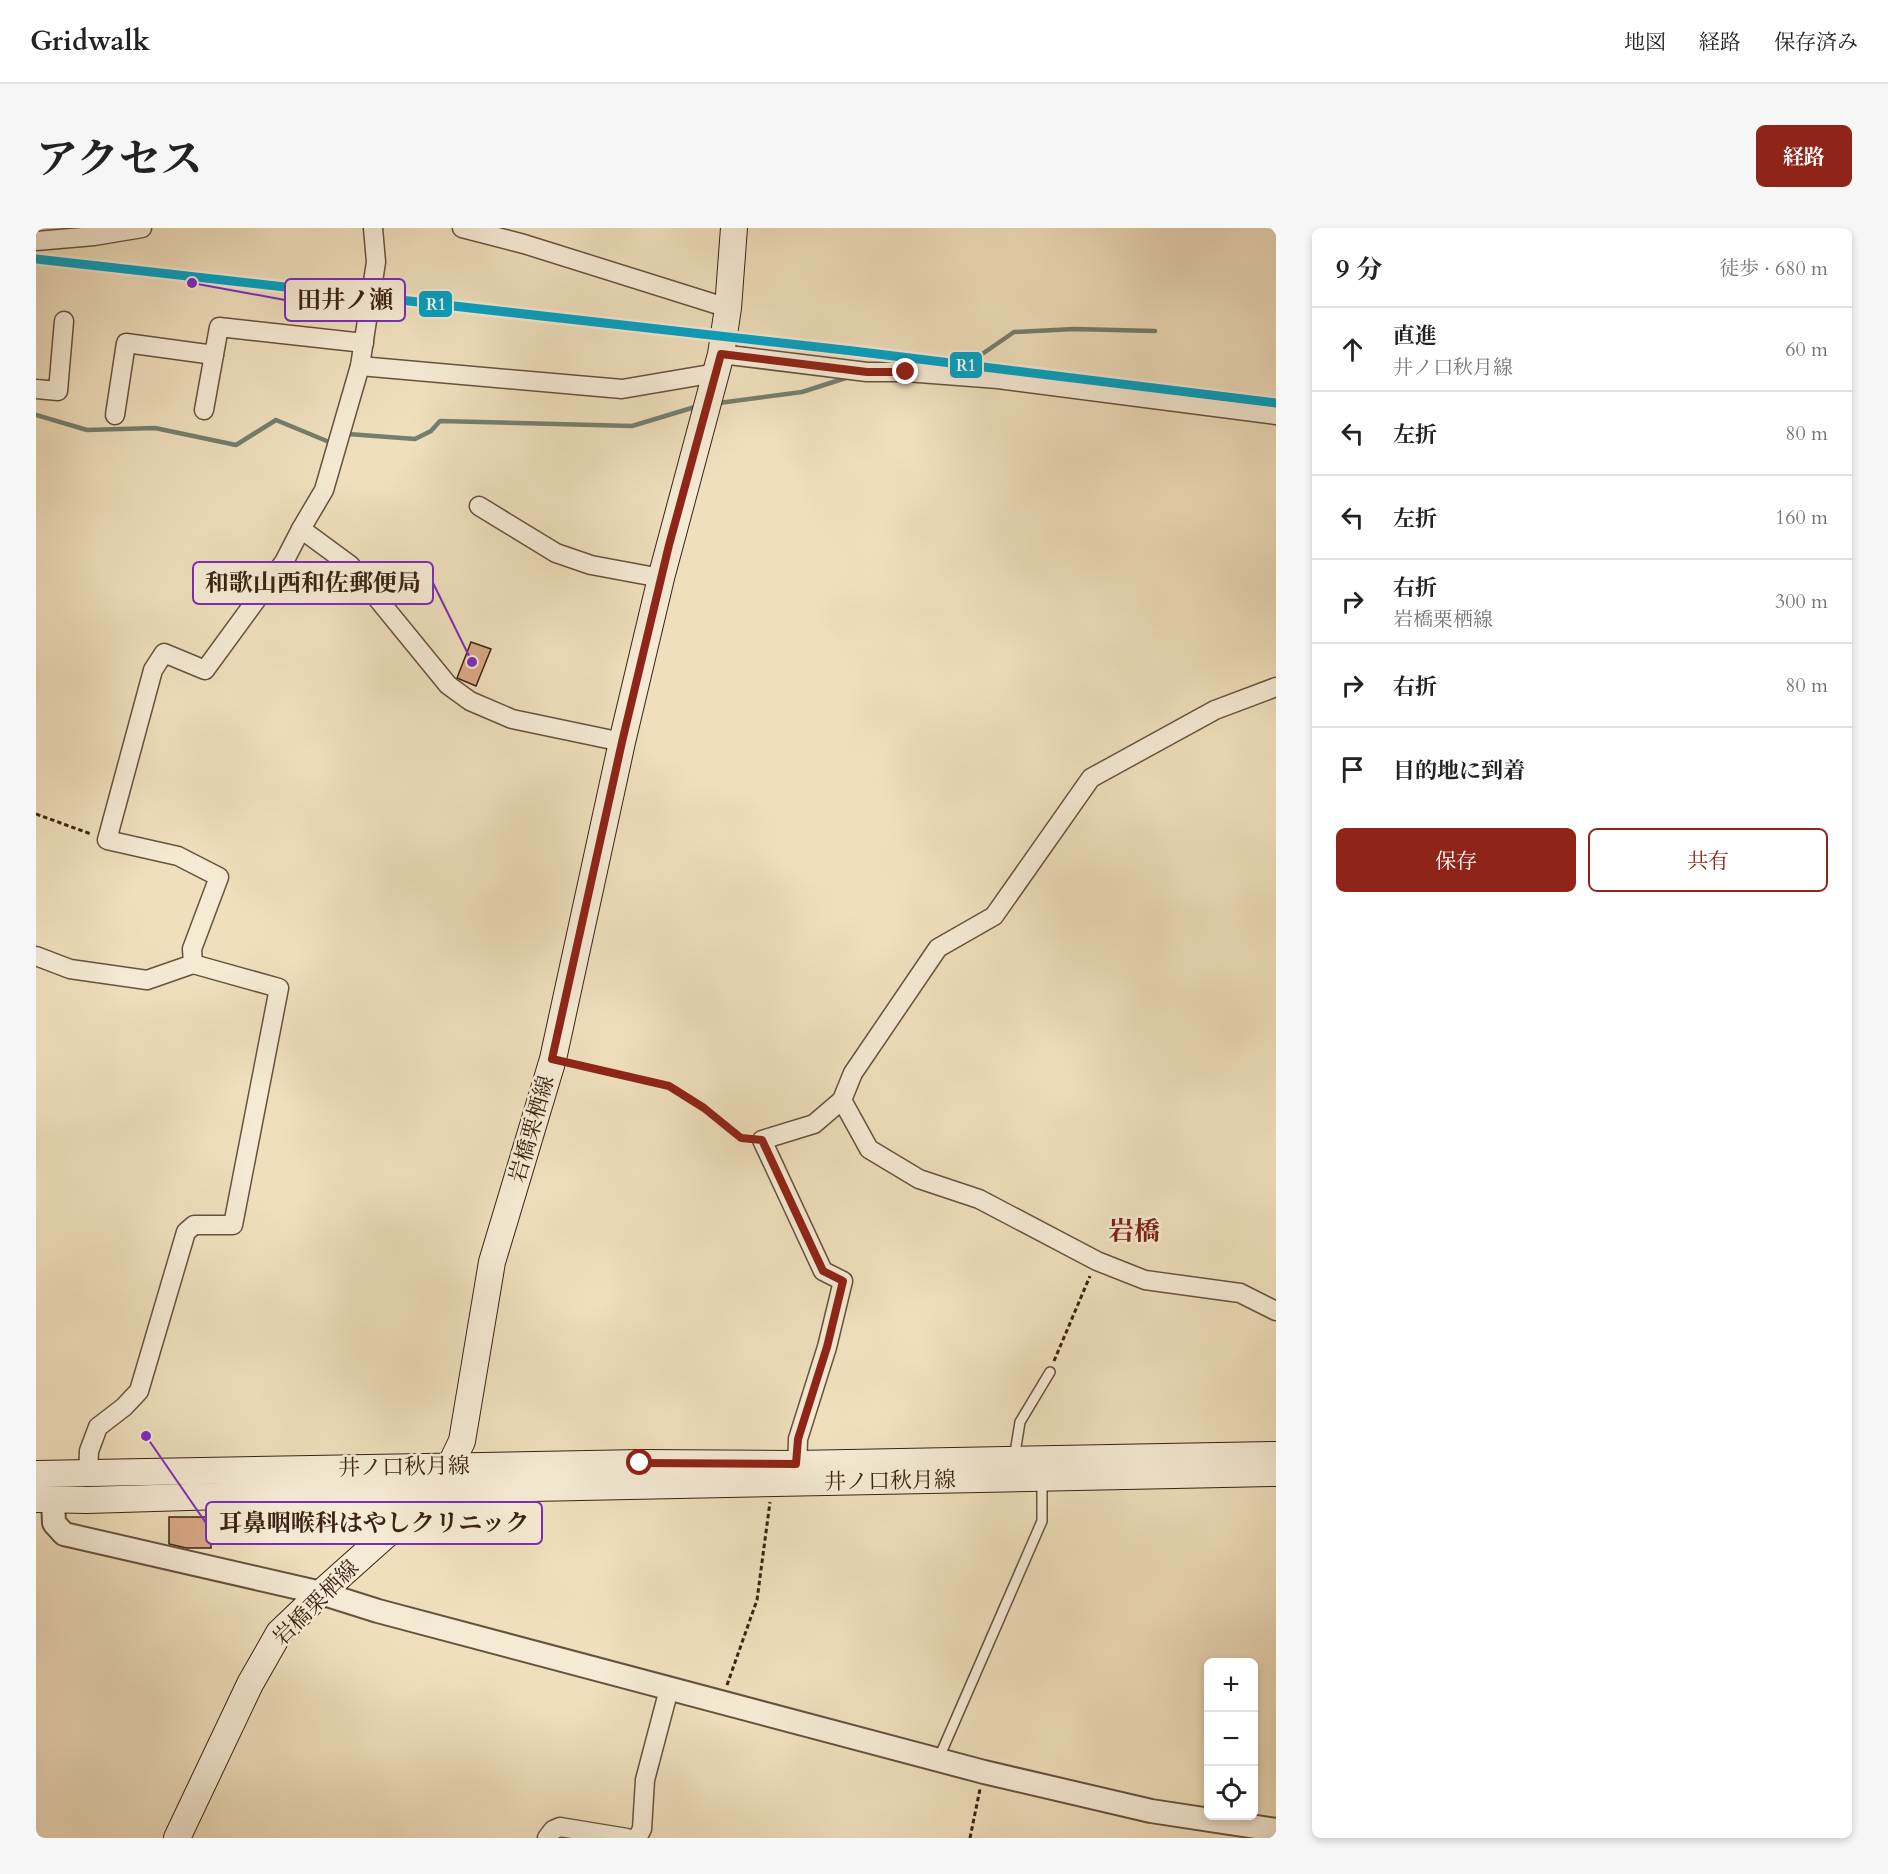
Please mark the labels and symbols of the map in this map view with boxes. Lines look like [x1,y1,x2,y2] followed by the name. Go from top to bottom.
[285,279,405,321] callout: 田井ノ瀬
[297,284,393,317] text: 田井ノ瀬
[418,290,453,318] line badge: R1
[426,294,446,316] text: R1
[949,351,983,379] line badge: R1
[956,355,976,377] text: R1
[892,358,918,384] route end
[193,562,433,604] callout: 和歌山西和佐郵便局
[205,567,421,600] text: 和歌山西和佐郵便局
[502,1072,562,1186] street label: 岩橋栗栖線
[1108,1214,1160,1249] district label: 岩橋
[626,1449,652,1475] route start
[338,1451,470,1483] street label: 井ノ口秋月線
[824,1465,956,1497] street label: 井ノ口秋月線
[206,1502,542,1544] callout: 耳鼻咽喉科はやしクリニック
[219,1507,529,1540] text: 耳鼻咽喉科はやしクリニック
[266,1553,366,1653] street label: 岩橋栗栖線

